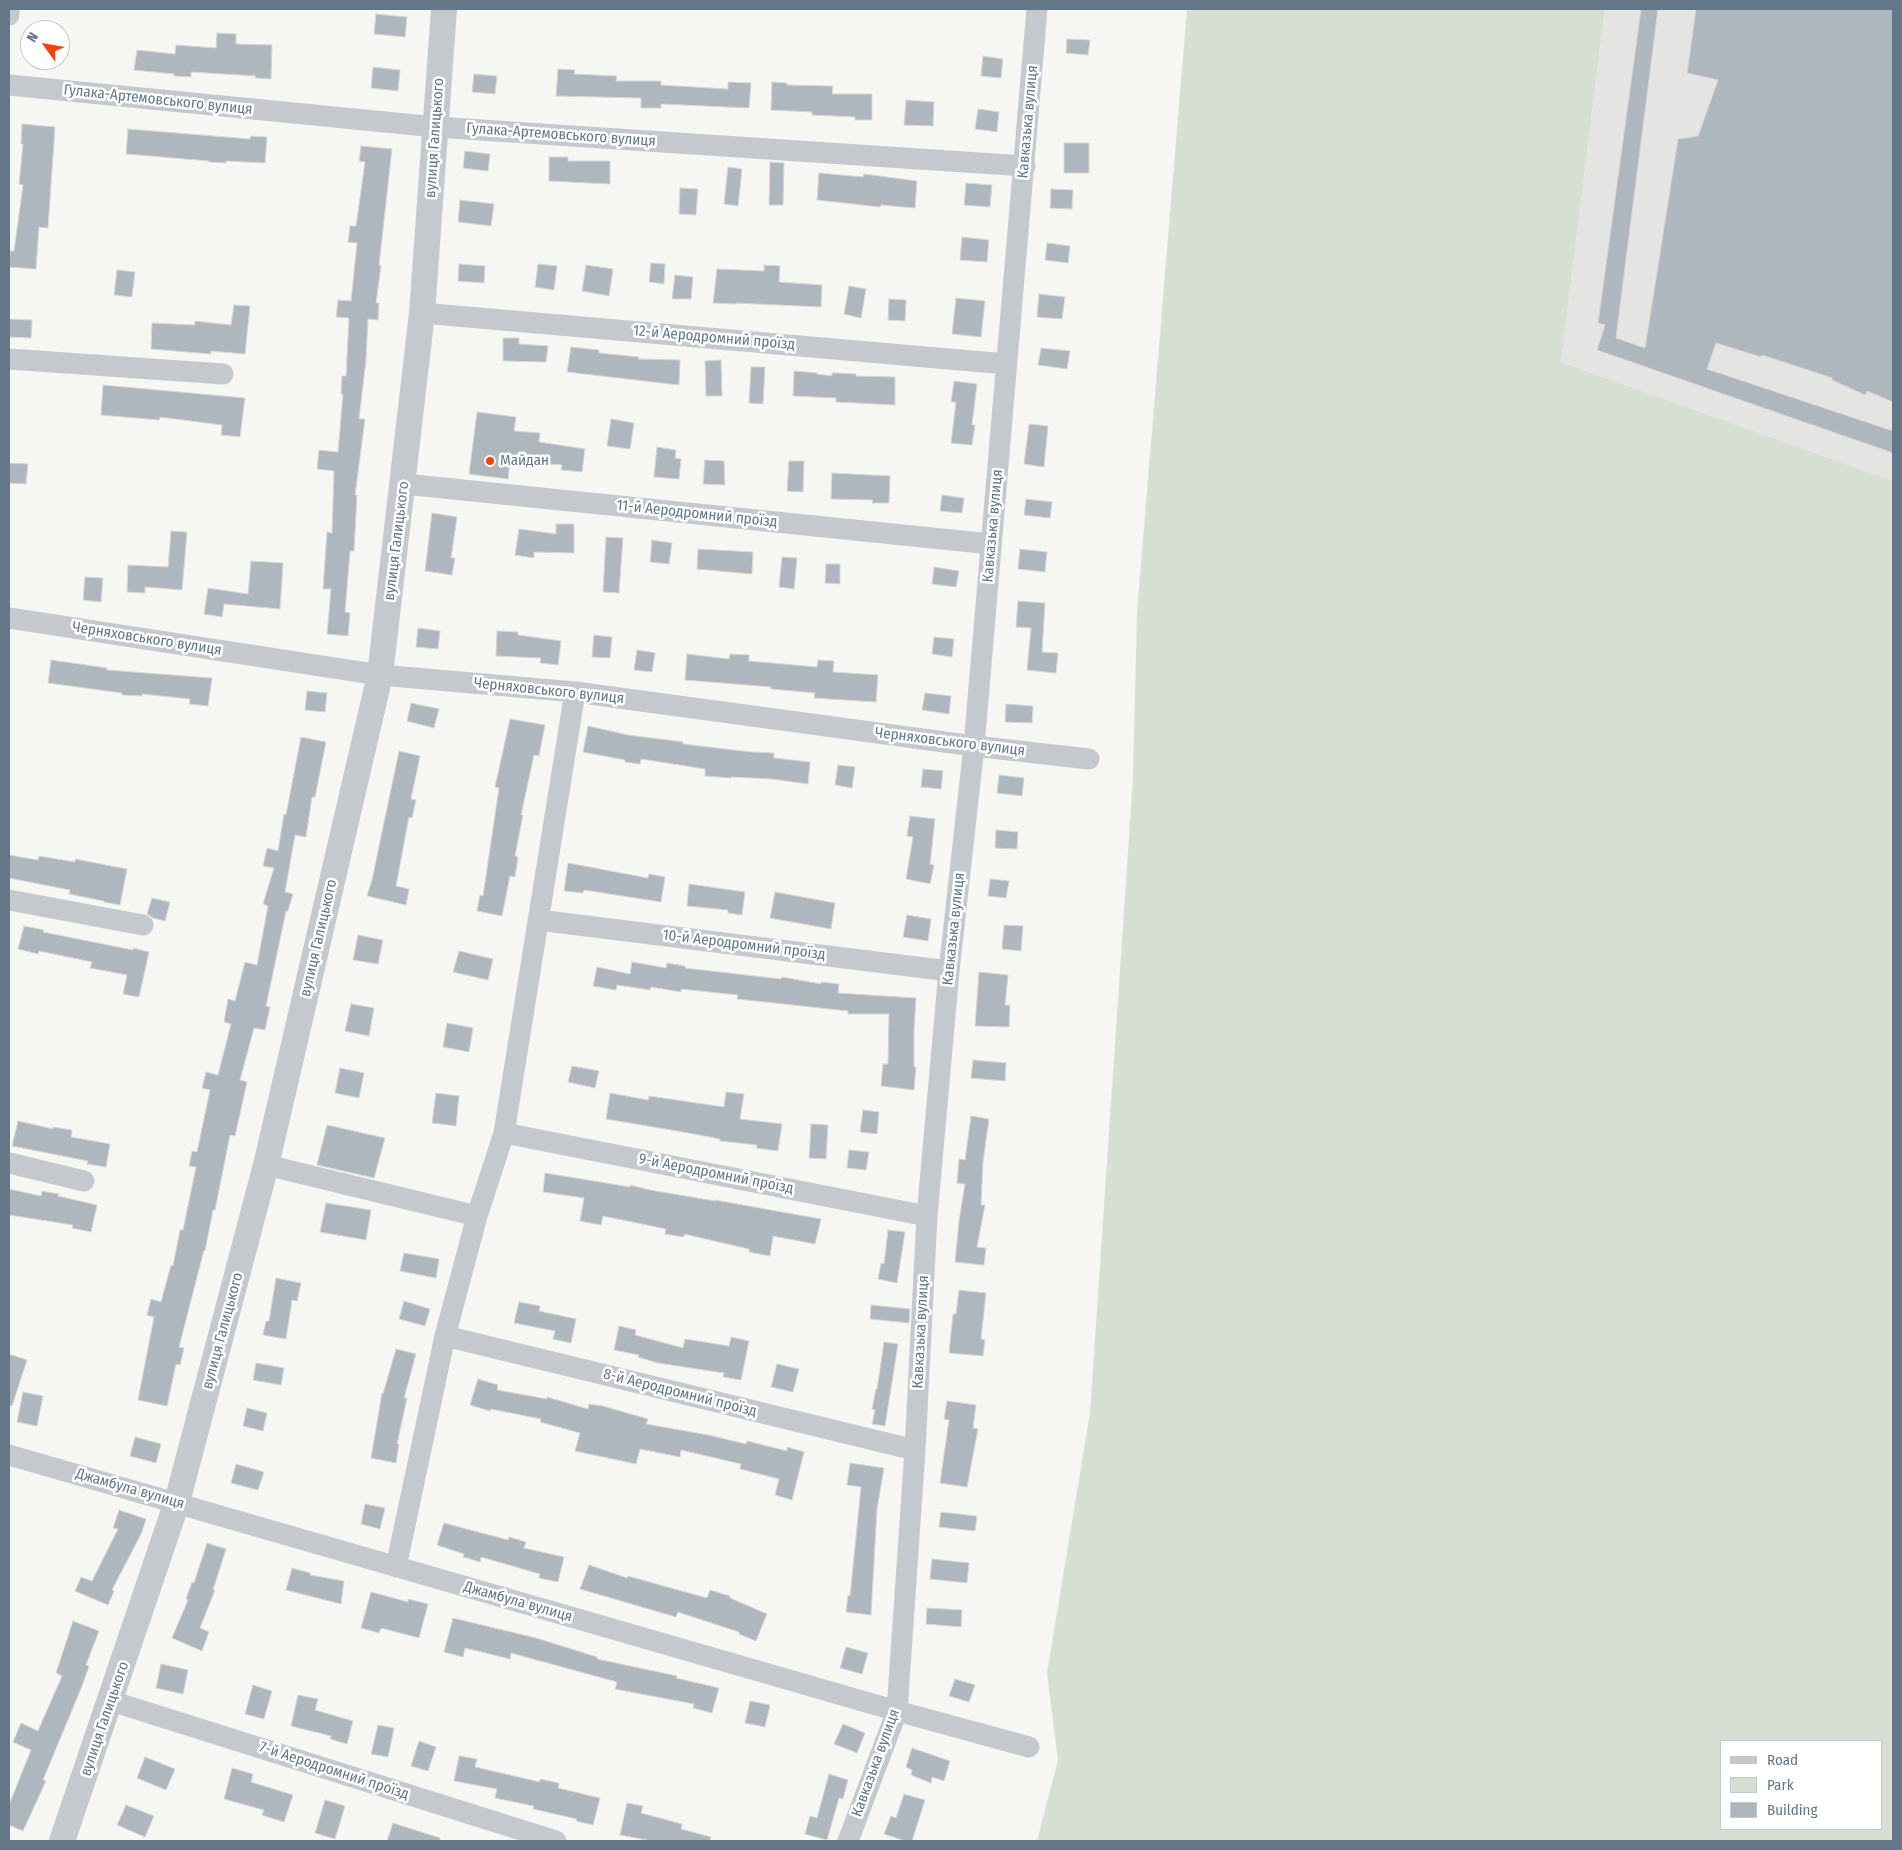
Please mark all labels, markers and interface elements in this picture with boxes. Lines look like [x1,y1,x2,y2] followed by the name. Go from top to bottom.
[20,20,70,70] north arrow
[23,29,42,45] text: N
[1014,65,1042,179] street label: Кавказька вулиця
[422,78,448,198] street label: вулиця Галицького
[63,81,253,119] street label: Гулака-Артемовського вулиця
[466,119,656,151] street label: Гулака-Артемовського вулиця
[632,322,796,354] street label: 12-й Аеродромний проїзд
[500,452,549,470] place label: Майдан
[484,455,496,467] marker: Майдан
[979,469,1007,583] street label: Кавказька вулиця
[381,480,413,602] street label: вулиця Галицького
[616,497,778,531] street label: 11-й Аеродромний проїзд
[71,618,223,660] street label: Черняховського вулиця
[473,674,625,708] street label: Черняховського вулиця
[874,724,1026,760] street label: Черняховського вулиця
[939,872,969,986] street label: Кавказька вулиця
[297,877,341,999] street label: вулиця Галицького
[662,926,826,964] street label: 10-й Аеродромний проїзд
[637,1150,795,1198] street label: 9-й Аеродромний проїзд
[199,1271,247,1391] street label: вулиця Галицького
[909,1275,933,1389] street label: Кавказька вулиця
[601,1365,759,1421] street label: 8-й Аеродромний проїзд
[74,1465,186,1513] street label: Джамбула вулиця
[462,1578,574,1626] street label: Джамбула вулиця
[77,1659,133,1779] street label: вулиця Галицького
[848,1707,904,1819] street label: Кавказька вулиця
[257,1738,411,1804] street label: 7-й Аеродромний проїзд
[1720,1740,1882,1830] legend
[1767,1751,1798,1769] text: Road
[1767,1776,1794,1794] text: Park
[1767,1801,1818,1819] text: Building

